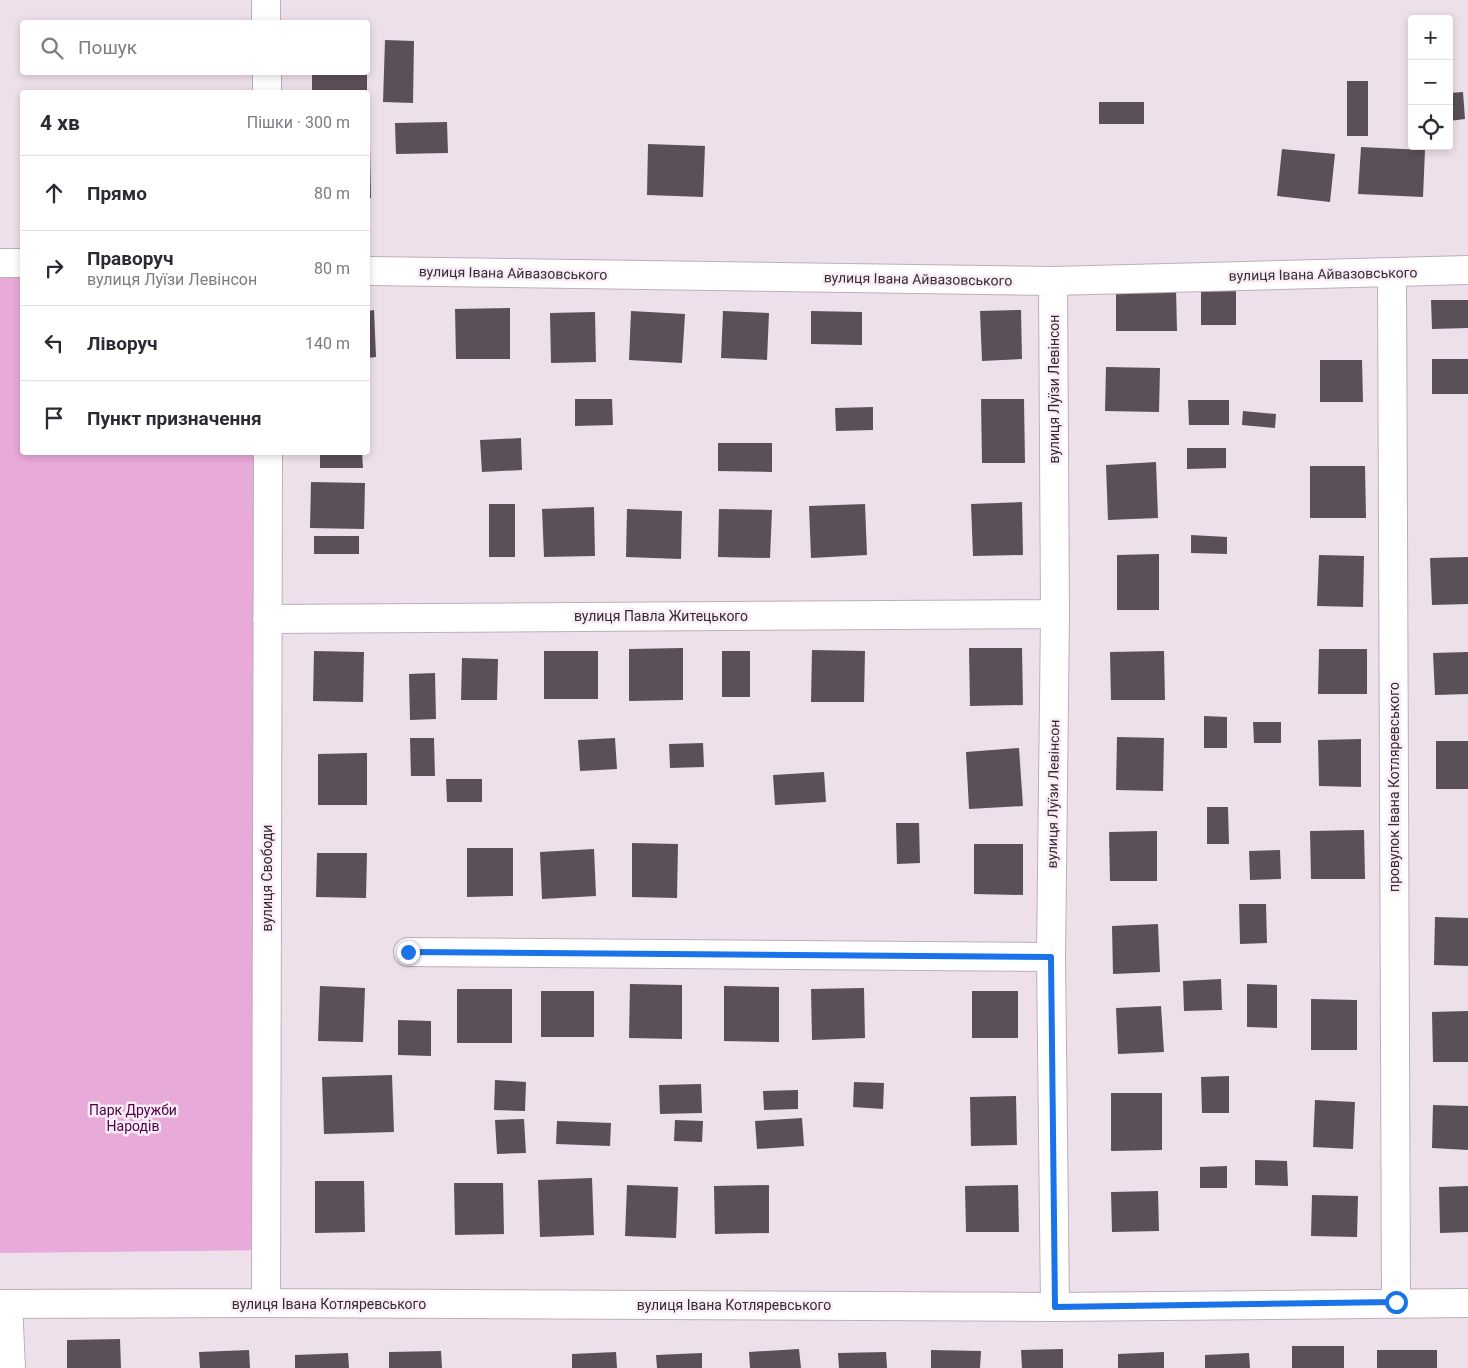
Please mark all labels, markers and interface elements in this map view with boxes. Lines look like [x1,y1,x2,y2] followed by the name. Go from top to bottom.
[1408,15,1453,150] map controls
[1408,15,1453,60] button: +
[20,20,370,75] search box
[38,34,66,62] icon: search
[78,36,137,59] text: Пошук
[1408,60,1453,105] button: −
[1408,105,1453,150] button: locate
[40,111,80,135] text: 4 хв
[247,113,350,132] text: Пішки · 300 m
[40,179,68,207] icon: ahead
[87,182,147,205] text: Прямо
[314,184,350,203] text: 80 m
[87,247,173,270] text: Праворуч
[40,254,68,282] icon: right
[314,259,350,278] text: 80 m
[419,263,607,283] street label: вулиця Івана Айвазовського
[1229,264,1417,284] street label: вулиця Івана Айвазовського
[824,269,1012,289] street label: вулиця Івана Айвазовського
[87,270,257,289] text: вулиця Луїзи Левінсон
[1046,315,1062,463] street label: вулиця Луїзи Левінсон
[40,329,68,357] icon: left
[87,332,158,355] text: Ліворуч
[305,334,350,353] text: 140 m
[40,404,68,432] icon: arrive
[87,407,262,430] text: Пункт призначення
[574,608,748,624] street label: вулиця Павла Житецького
[1386,682,1402,892] street label: провулок Івана Котляревського
[1044,719,1062,869] street label: вулиця Луїзи Левінсон
[259,825,275,931] street label: вулиця Свободи
[397,941,420,964] route end
[89,1102,177,1134] park label: Парк Дружби Народів
[1385,1291,1408,1314] route start
[232,1296,426,1312] street label: вулиця Івана Котляревського
[637,1297,831,1313] street label: вулиця Івана Котляревського

